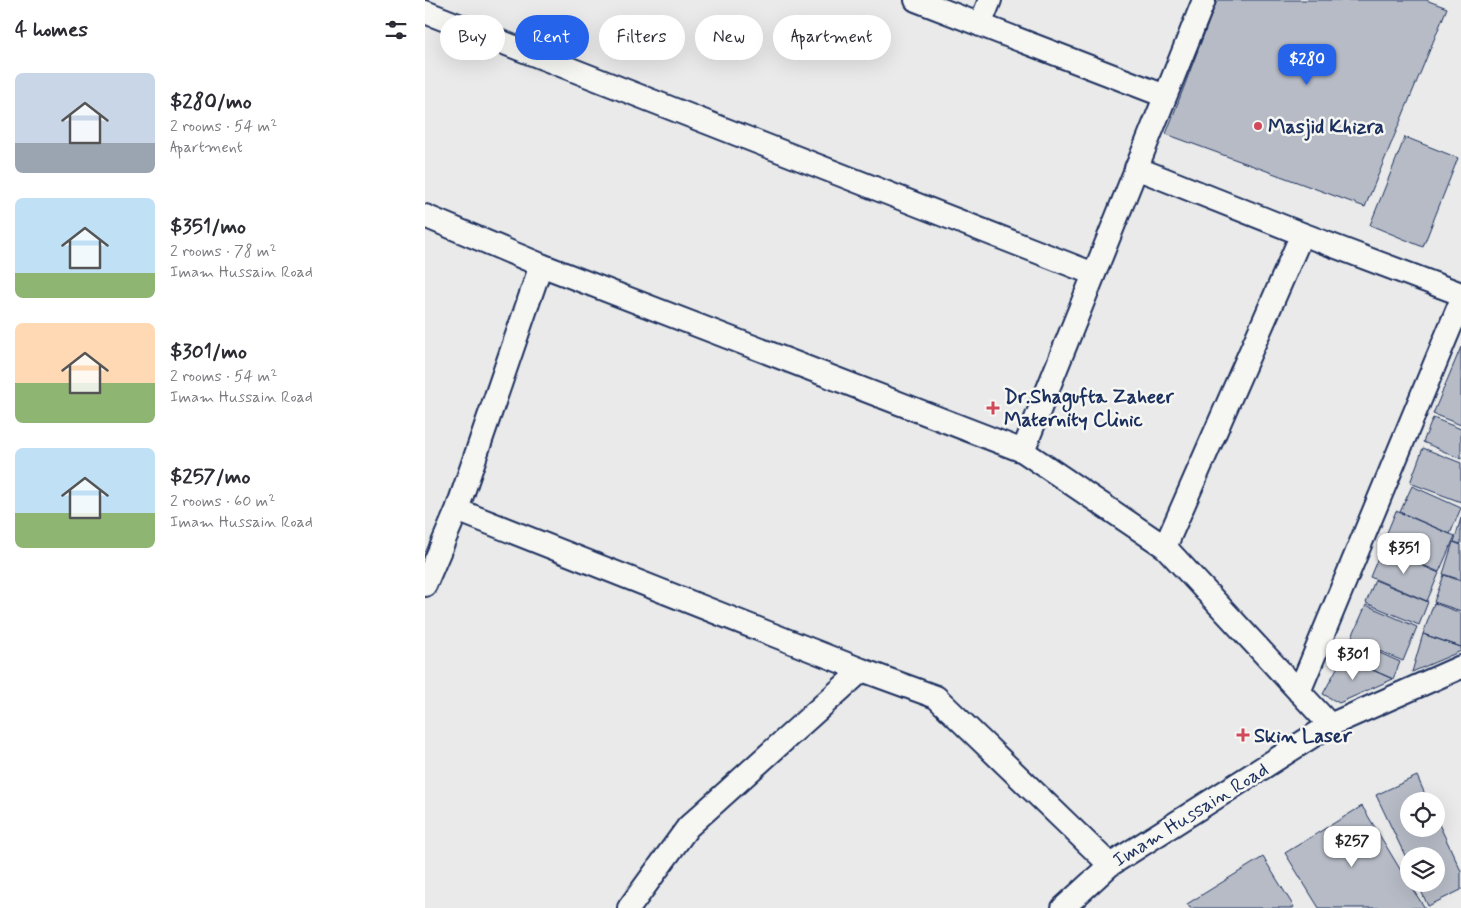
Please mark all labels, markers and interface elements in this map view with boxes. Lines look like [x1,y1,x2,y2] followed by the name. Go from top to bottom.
[440,15,505,60] chip: Buy
[515,15,589,60] chip: Rent
[599,15,685,60] chip: Filters
[695,15,763,60] chip: New
[773,15,891,60] chip: Apartment
[15,16,88,44] text: 4 homes
[382,16,410,44] icon: filters
[1277,44,1337,86] pin: $280
[1289,49,1325,70] text: $280
[170,88,252,116] text: $280/mo
[55,93,115,153] icon: home
[1268,114,1384,141] place label: Masjid Khizra
[170,116,277,137] text: 2 rooms · 54 m²
[1252,120,1264,132] marker: Masjid Khizra
[170,137,243,158] text: Apartment
[170,213,246,241] text: $351/mo
[55,218,115,278] icon: home
[170,241,277,262] text: 2 rooms · 78 m²
[170,262,313,283] text: Imam Hussain Road
[170,338,247,366] text: $301/mo
[55,343,115,403] icon: home
[170,366,277,387] text: 2 rooms · 54 m²
[1004,384,1175,434] place label: Dr.Shagufta Zaheer Maternity Clinic
[170,387,313,408] text: Imam Hussain Road
[986,401,1000,415] marker: Dr.Shagufta Zaheer Maternity Clinic
[170,463,250,491] text: $257/mo
[55,468,115,528] icon: home
[170,491,275,512] text: 2 rooms · 60 m²
[170,512,313,533] text: Imam Hussain Road
[1374,532,1434,575] pin: $351
[1388,538,1420,559] text: $351
[1323,638,1383,681] pin: $301
[1337,644,1369,665] text: $301
[1254,723,1352,750] place label: Skin Laser
[1236,728,1250,742] marker: Skin Laser
[1108,756,1274,874] street label: Imam Hussain Road
[1400,792,1445,892] map controls
[1400,792,1445,837] button: locate
[1322,826,1382,868] pin: $257
[1335,831,1369,852] text: $257
[1400,847,1445,892] button: layers

